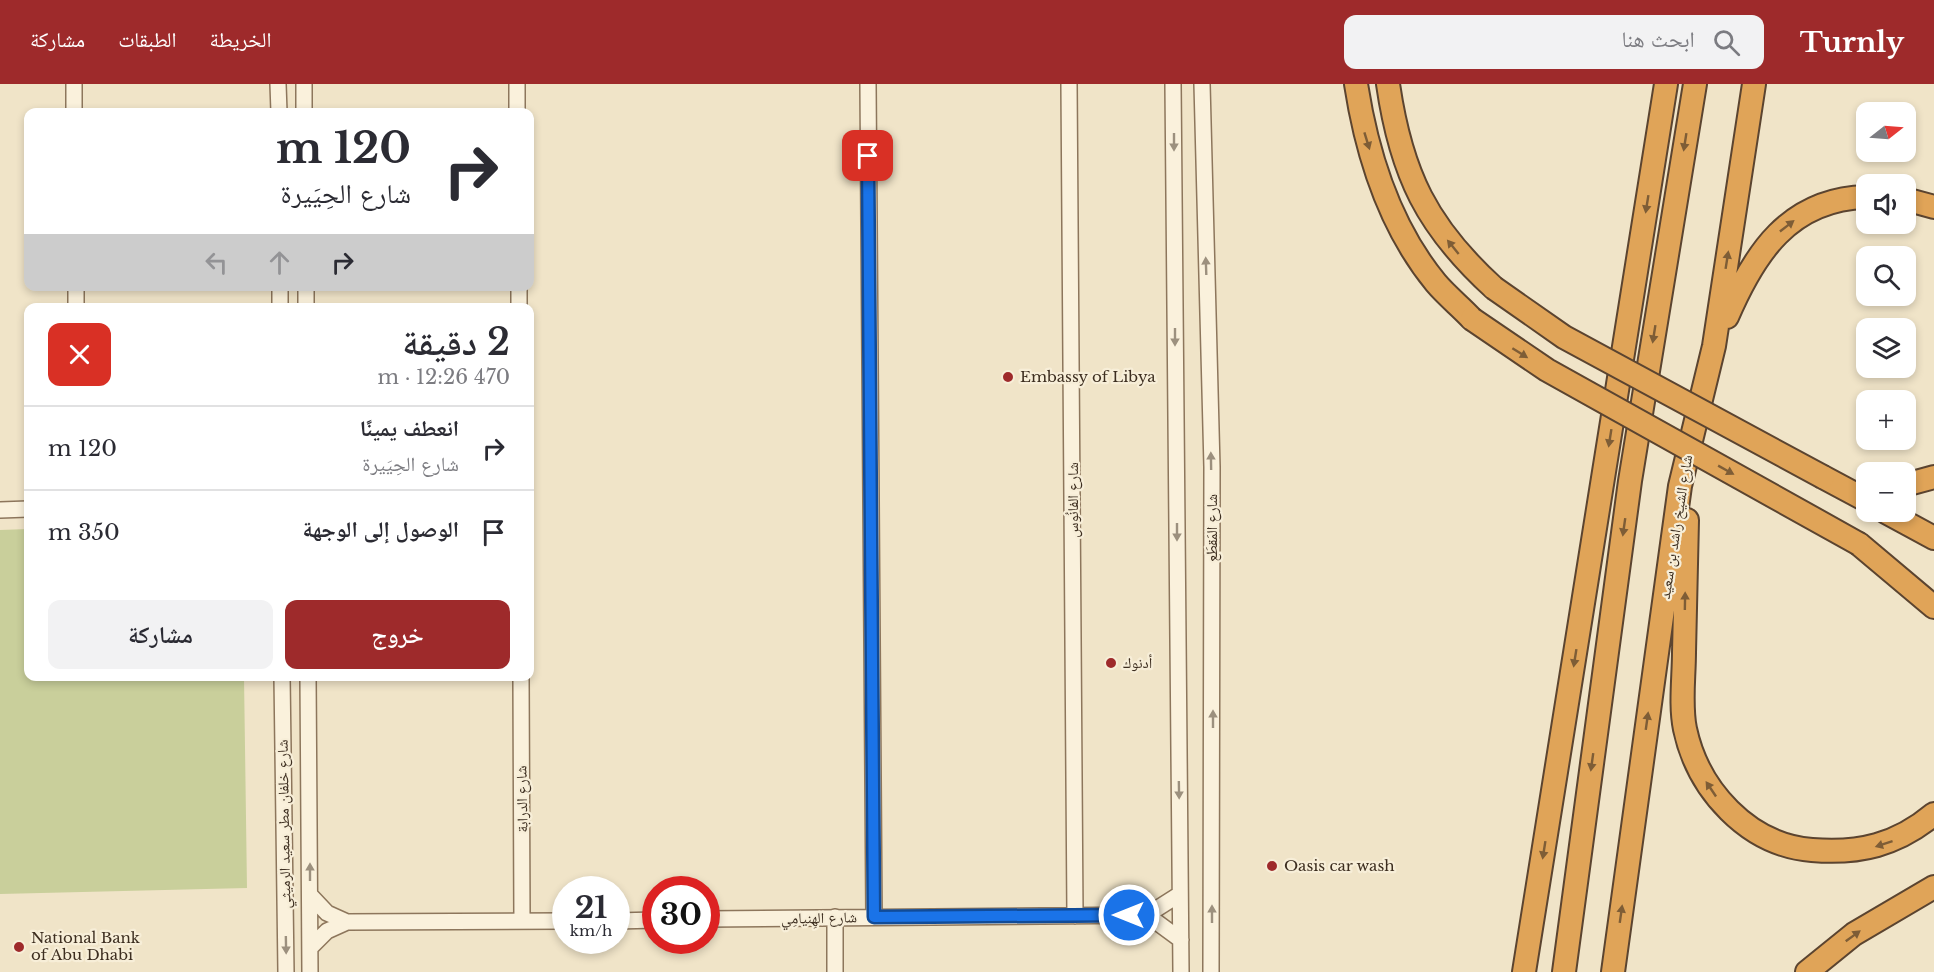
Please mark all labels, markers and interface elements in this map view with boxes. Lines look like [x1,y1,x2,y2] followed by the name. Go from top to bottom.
[1344,15,1764,69] search box
[1800,25,1904,60] text: Turnly
[1621,26,1695,53] text: ابحث هنا
[1710,26,1743,59] icon: search
[30,27,85,53] text: مشاركة
[118,27,177,53] text: الطبقات
[210,27,271,53] text: الخريطة
[1856,102,1916,162] north arrow
[1856,102,1916,522] map controls
[276,122,411,174] text: 120 m
[842,130,893,181] pin
[432,132,510,210] icon: right
[1362,132,1372,150] one-way arrow
[1681,132,1690,151] one-way arrow
[1169,133,1179,152] one-way arrow
[851,139,884,172] icon: arrive
[1856,174,1916,234] button: sound
[280,177,411,210] text: شارع الحِيَيرة
[1643,195,1652,214] one-way arrow
[1779,220,1795,233] one-way arrow
[1446,239,1459,255] one-way arrow
[200,246,233,279] icon: left
[263,246,296,279] icon: ahead
[326,246,359,279] icon: right
[1856,246,1916,306] button: search
[1723,251,1732,270] one-way arrow
[1202,256,1211,275] one-way arrow
[1856,318,1916,378] button: layers
[402,320,510,365] text: 2 دقيقة
[48,323,111,386] button: close
[1649,325,1658,344] one-way arrow
[1171,328,1180,347] one-way arrow
[1512,347,1528,358] one-way arrow
[377,365,510,389] text: 470 m · 12:26
[1020,367,1156,386] place label: Embassy of Libya
[1001,370,1015,384] marker: Embassy of Libya
[1856,390,1916,450] button: +
[360,415,459,442] text: انعطف يمينًا
[1605,429,1614,448] one-way arrow
[477,432,510,465] icon: right
[48,435,117,462] text: 120 m
[1207,451,1216,470] one-way arrow
[362,452,459,476] text: شارع الحِيَيرة
[1655,453,1697,600] street label: شارع الشيخ راشد بن سعيد
[1063,462,1083,538] street label: شارع الفانُوس
[1856,462,1916,522] button: −
[1718,465,1735,475] one-way arrow
[1202,494,1222,562] street label: شارع المَقطَع
[303,516,459,543] text: الوصول إلى الوجهة
[477,516,510,549] icon: arrive
[1620,518,1629,537] one-way arrow
[48,519,120,546] text: 350 m
[1172,523,1182,542] one-way arrow
[1681,591,1690,610] one-way arrow
[48,600,273,669] button: مشاركة
[285,600,510,669] button: خروج
[1570,648,1579,667] one-way arrow
[1123,653,1152,672] place label: أدنوك
[1104,656,1118,670] marker: أدنوك
[1208,709,1218,728] one-way arrow
[1643,711,1652,730] one-way arrow
[273,739,297,909] street label: شارع خلفان مطر سعيد الرميثي
[1588,752,1597,771] one-way arrow
[511,765,533,833] street label: شارع الدرابة
[1175,781,1184,800] one-way arrow
[1706,781,1717,798] one-way arrow
[1875,840,1893,849] one-way arrow
[1539,841,1548,860] one-way arrow
[1284,856,1395,875] place label: Oasis car wash
[1265,859,1279,873] marker: Oasis car wash
[305,862,314,881] one-way arrow
[642,876,720,954] speed limit sign: 30
[1097,883,1161,947] position arrow
[575,889,607,926] text: 21
[1207,904,1217,923] one-way arrow
[1616,904,1625,923] one-way arrow
[781,907,857,930] street label: شارع الهِنيامِي
[570,921,612,940] text: km/h
[31,928,141,964] place label: National Bank of Abu Dhabi
[1845,930,1860,942] one-way arrow
[281,935,290,954] one-way arrow
[12,940,26,954] marker: National Bank of Abu Dhabi

